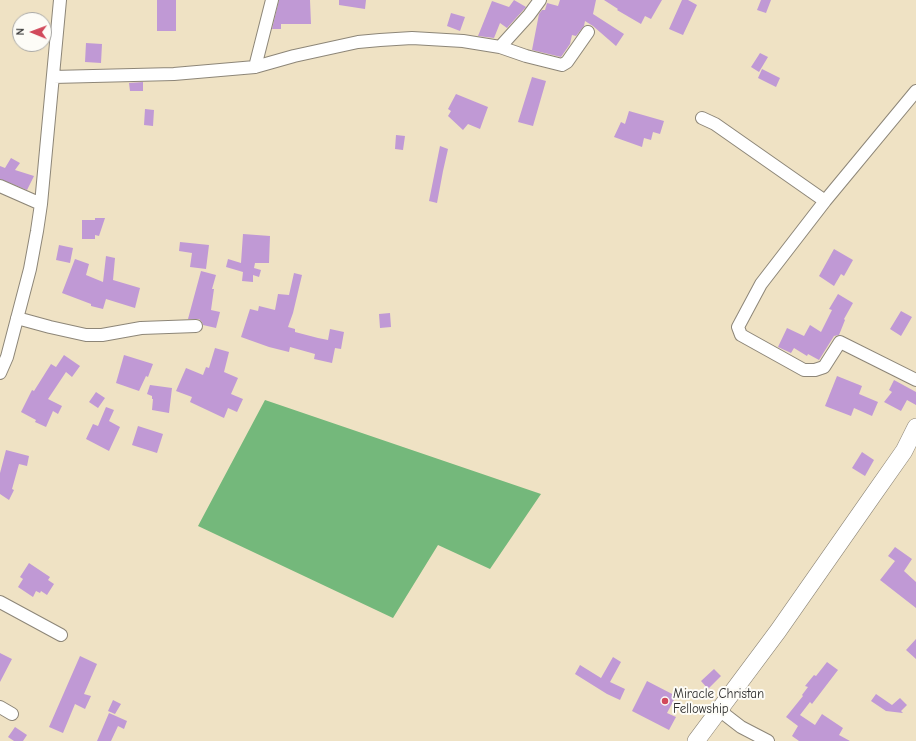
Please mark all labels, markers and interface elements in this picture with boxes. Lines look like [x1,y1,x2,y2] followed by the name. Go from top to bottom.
[12,12,52,52] north arrow
[14,28,27,36] text: N
[673,686,764,717] place label: Miracle Christan Fellowship
[660,696,670,706] marker: Miracle Christan Fellowship

